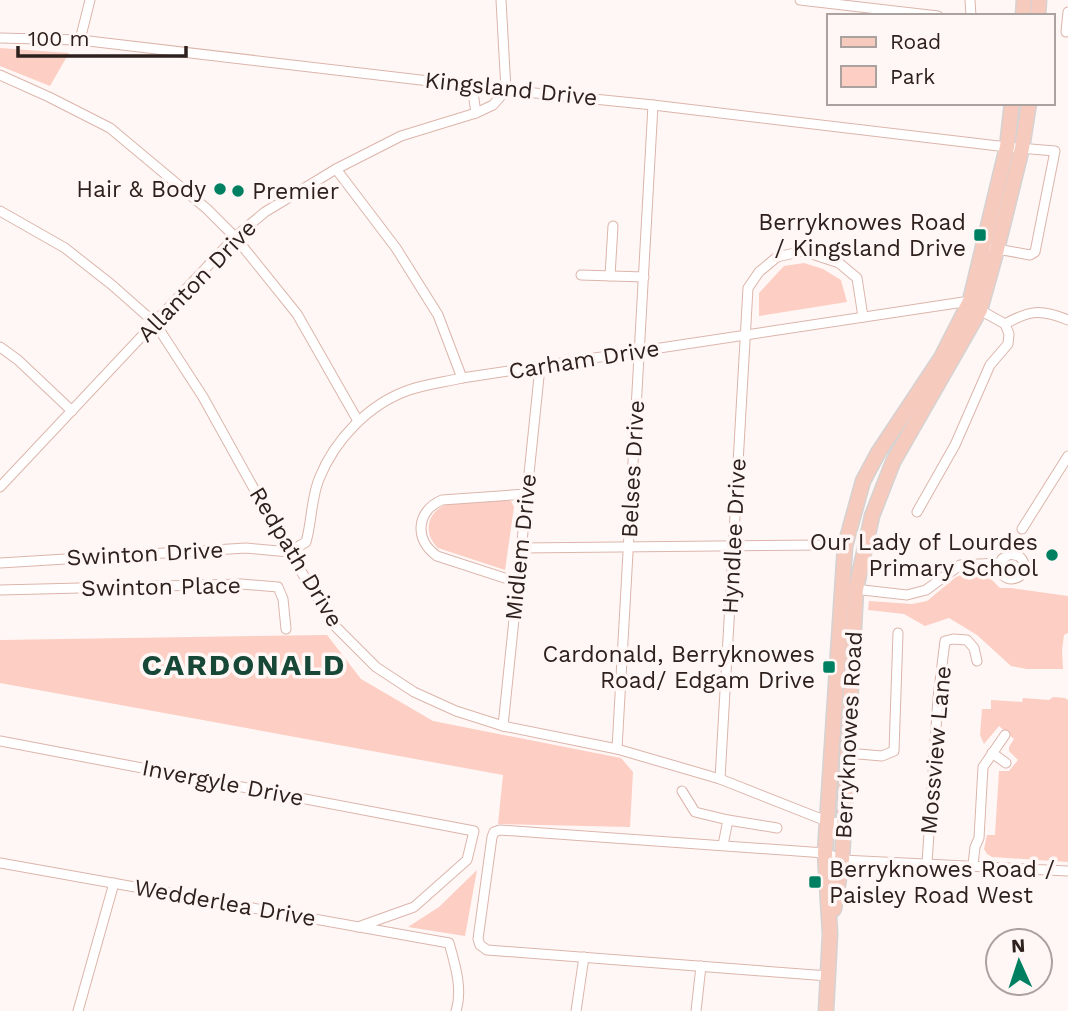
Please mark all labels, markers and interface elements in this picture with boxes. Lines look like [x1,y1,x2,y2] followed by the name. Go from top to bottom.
[18,14,186,58] scale bar
[827,14,1054,105] legend
[28,26,90,51] text: 100 m
[890,29,941,54] text: Road
[890,64,935,89] text: Park
[423,67,599,111] street label: Kingsland Drive
[76,176,206,203] place label: Hair & Body
[252,178,339,205] place label: Premier
[212,181,228,197] marker: Hair & Body
[230,183,246,199] marker: Premier
[758,209,966,262] place label: Berryknowes Road / Kingsland Drive
[132,214,262,348] street label: Allanton Drive
[972,227,988,243] marker: Berryknowes Road / Kingsland Drive
[507,335,661,385] street label: Carham Drive
[616,399,650,539] street label: Belses Drive
[716,457,752,615] street label: Hyndlee Drive
[500,472,542,622] street label: Midlem Drive
[244,482,348,632] street label: Redpath Drive
[810,529,1038,582] place label: Our Lady of Lourdes Primary School
[66,536,224,572] street label: Swinton Drive
[1044,547,1060,563] marker: Our Lady of Lourdes Primary School
[81,572,241,602] street label: Swinton Place
[830,630,868,840] street label: Berryknowes Road
[542,641,815,694] place label: Cardonald, Berryknowes Road/ Edgam Drive
[141,647,347,682] district label: CARDONALD
[821,659,837,675] marker: Cardonald, Berryknowes Road/ Edgam Drive
[915,665,957,835] street label: Mossview Lane
[140,754,306,812] street label: Invergyle Drive
[829,856,1055,909] place label: Berryknowes Road / Paisley Road West
[132,874,318,932] street label: Wedderlea Drive
[807,874,823,890] marker: Berryknowes Road / Paisley Road West
[984,927,1054,997] north arrow
[1010,934,1026,957] text: N

